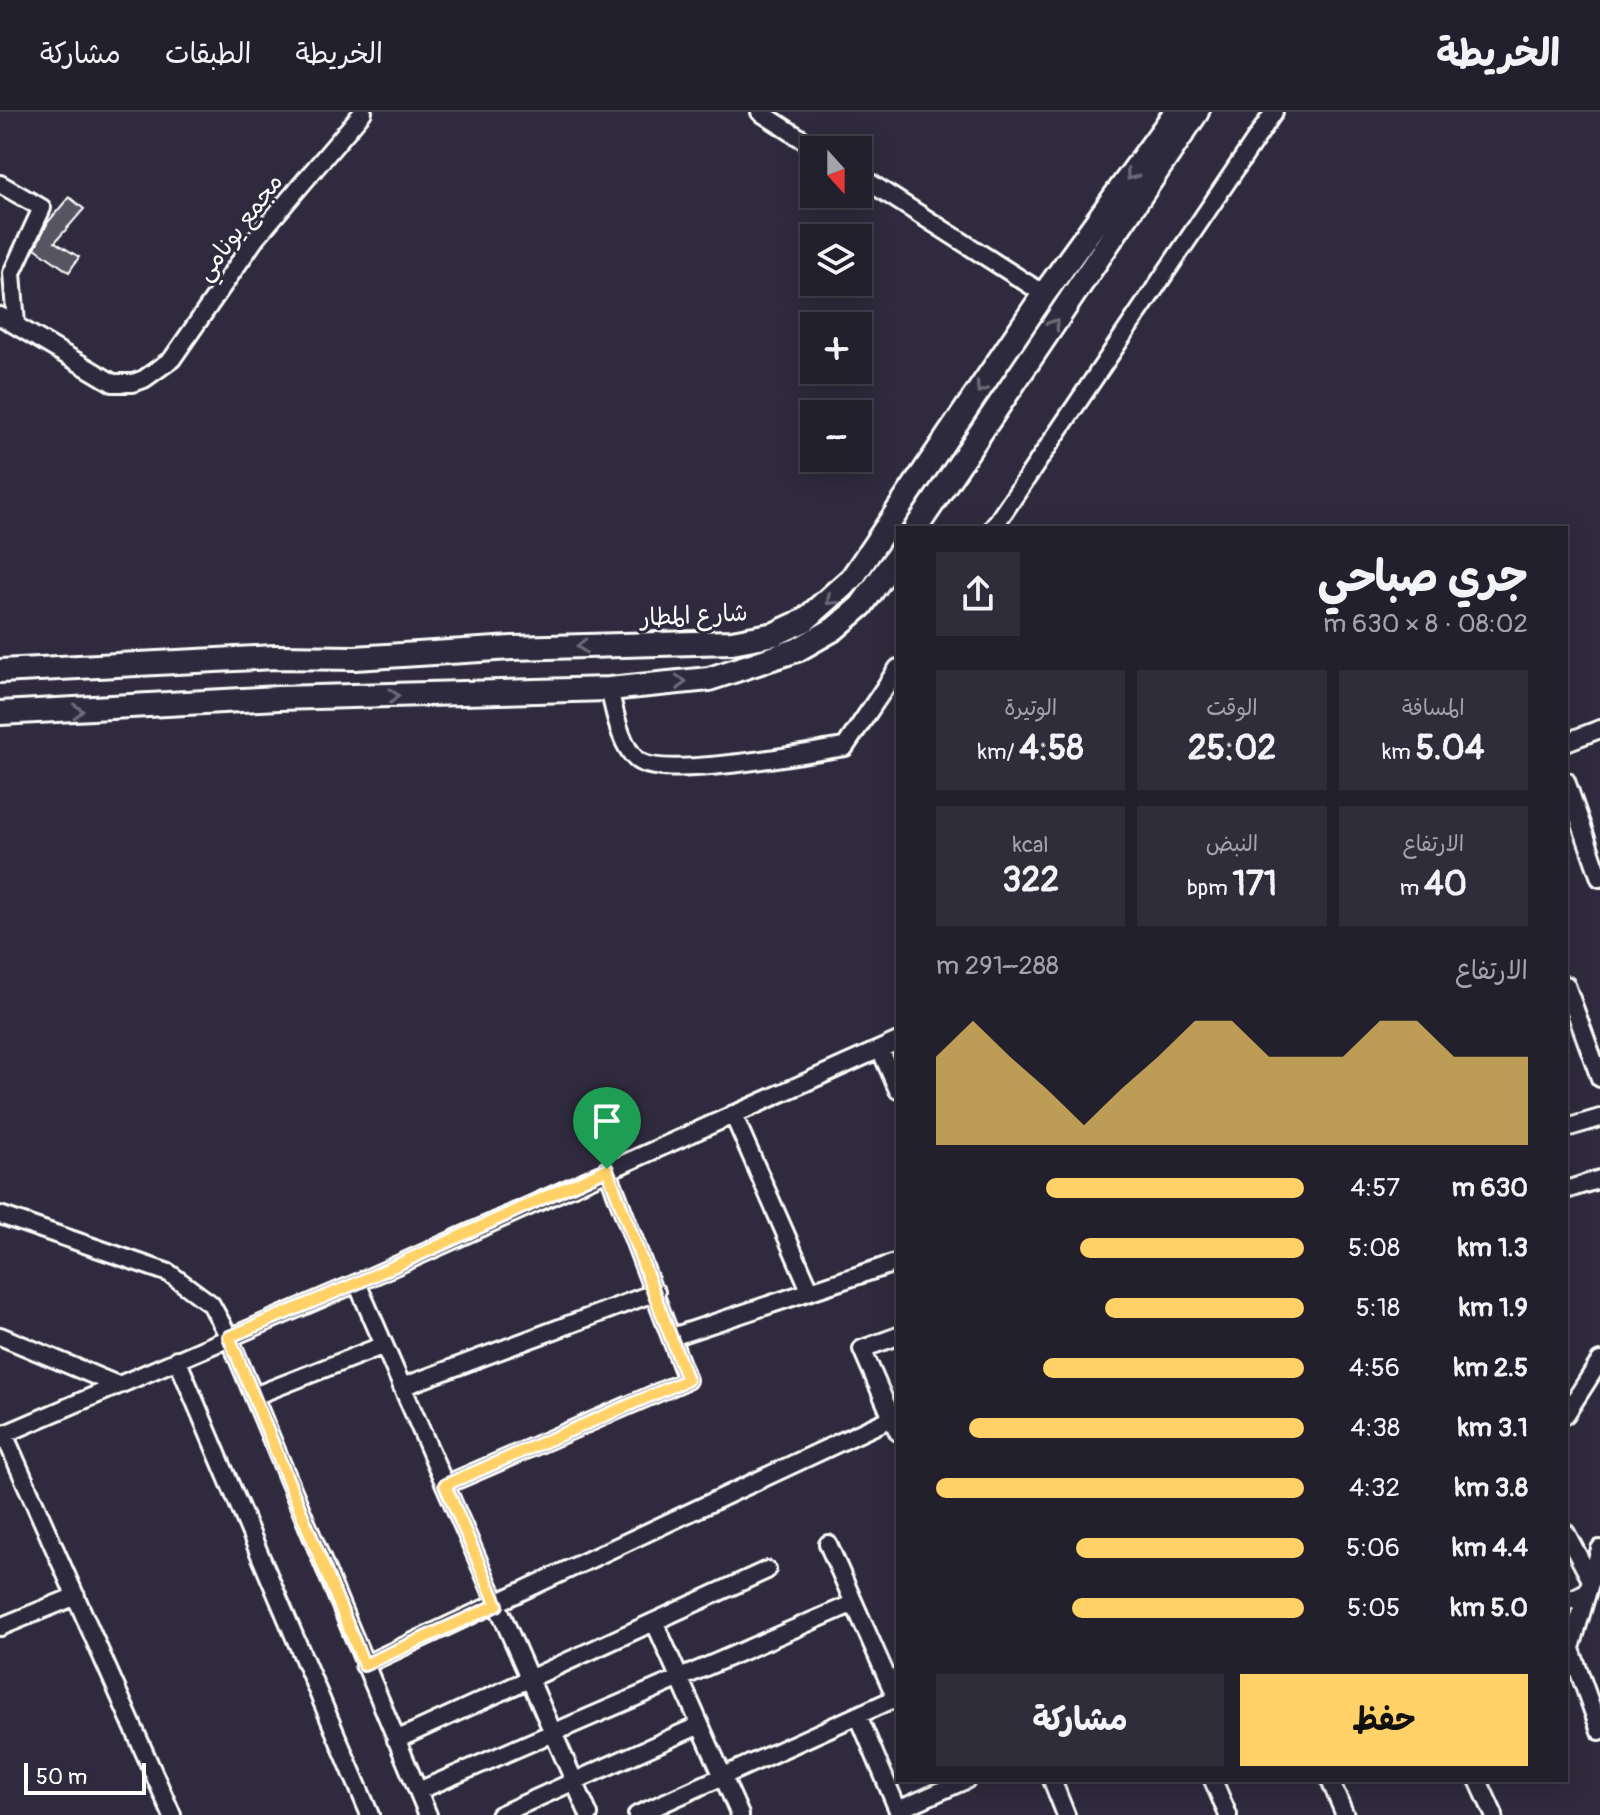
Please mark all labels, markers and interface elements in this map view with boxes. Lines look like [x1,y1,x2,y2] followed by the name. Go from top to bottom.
[1436,30,1560,78] text: الخريطة
[40,37,121,72] text: مشاركة
[165,37,251,72] text: الطبقات
[295,37,383,72] text: الخريطة
[800,136,872,208] north arrow
[800,136,872,472] map controls
[1126,166,1140,181] one-way arrow
[190,168,294,290] street label: مجمع يونامي
[800,224,872,296] button: layers
[800,312,872,384] button: +
[1044,318,1059,333] one-way arrow
[976,379,991,393] one-way arrow
[800,400,872,472] button: −
[1318,550,1528,605] text: جري صباحي
[936,552,1020,636] button: share
[826,590,841,604] one-way arrow
[638,598,749,635] street label: شارع المطار
[1323,608,1528,640] text: 08:02 · 8 × 630 m
[575,637,588,654] one-way arrow
[675,673,688,690] one-way arrow
[388,687,401,704] one-way arrow
[1004,694,1057,722] text: الوتيرة
[1206,694,1258,722] text: الوقت
[1402,694,1465,722] text: المسافة
[72,702,85,719] one-way arrow
[1019,727,1084,770] text: 4:58
[1188,727,1276,770] text: 25:02
[1416,727,1485,770] text: 5.04
[978,738,1019,766] text: /km
[1382,738,1416,766] text: km
[1206,830,1258,858] text: النبض
[1402,830,1464,858] text: الارتفاع
[1013,831,1049,859] text: kcal
[1002,859,1059,902] text: 322
[1232,863,1277,906] text: 171
[1424,863,1467,906] text: 40
[1187,874,1232,902] text: bpm
[1400,874,1424,902] text: m
[936,950,1059,982] text: 288–291 m
[1455,955,1528,987] text: الارتفاع
[573,1087,641,1169] pin
[585,1099,629,1143] icon: arrive
[1350,1172,1400,1204] text: 4:57
[1452,1172,1528,1204] text: 630 m
[1348,1232,1400,1264] text: 5:08
[1458,1232,1528,1264] text: 1.3 km
[1356,1292,1400,1324] text: 5:18
[1459,1292,1528,1324] text: 1.9 km
[1349,1352,1400,1384] text: 4:56
[1454,1352,1528,1384] text: 2.5 km
[1350,1412,1400,1444] text: 4:38
[1458,1412,1528,1444] text: 3.1 km
[1349,1472,1400,1504] text: 4:32
[1455,1472,1528,1504] text: 3.8 km
[1346,1532,1400,1564] text: 5:06
[1453,1532,1528,1564] text: 4.4 km
[1347,1592,1400,1624] text: 5:05
[1451,1592,1528,1624] text: 5.0 km
[936,1674,1224,1766] button: مشاركة
[1240,1674,1528,1766] button: حفظ
[24,1759,146,1795] scale bar
[36,1763,87,1791] text: 50 m

